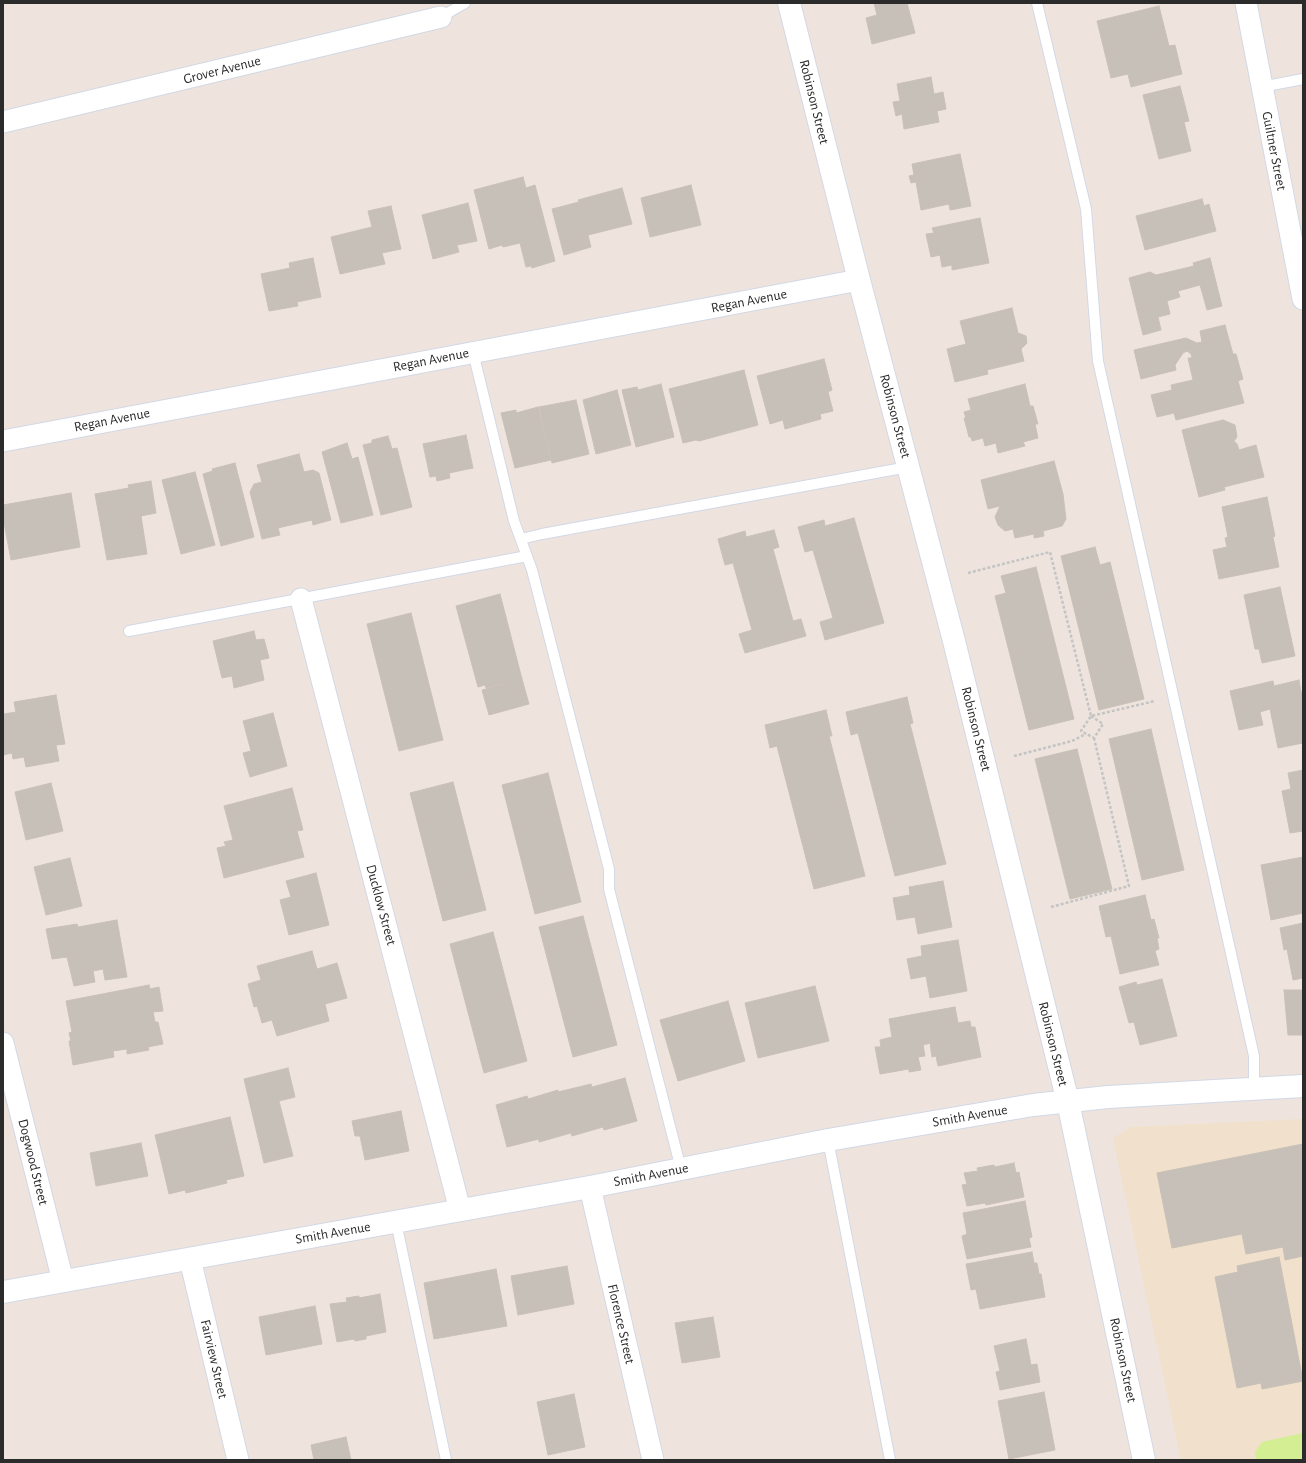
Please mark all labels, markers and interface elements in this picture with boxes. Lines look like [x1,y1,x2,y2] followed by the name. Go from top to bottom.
[182,52,262,88] street label: Grover Avenue
[795,58,833,146] street label: Robinson Street
[1258,110,1290,192] street label: Guiltner Street
[710,285,788,317] street label: Regan Avenue
[392,344,470,376] street label: Regan Avenue
[876,372,914,460] street label: Robinson Street
[73,404,151,436] street label: Regan Avenue
[957,685,995,773] street label: Robinson Street
[362,863,400,947] street label: Ducklow Street
[1034,1000,1072,1088] street label: Robinson Street
[931,1101,1009,1131] street label: Smith Avenue
[14,1117,52,1207] street label: Dogwood Street
[612,1160,690,1190] street label: Smith Avenue
[294,1218,372,1248] street label: Smith Avenue
[604,1282,638,1366] street label: Florence Street
[1106,1316,1140,1404] street label: Robinson Street
[197,1318,231,1400] street label: Fairview Street

